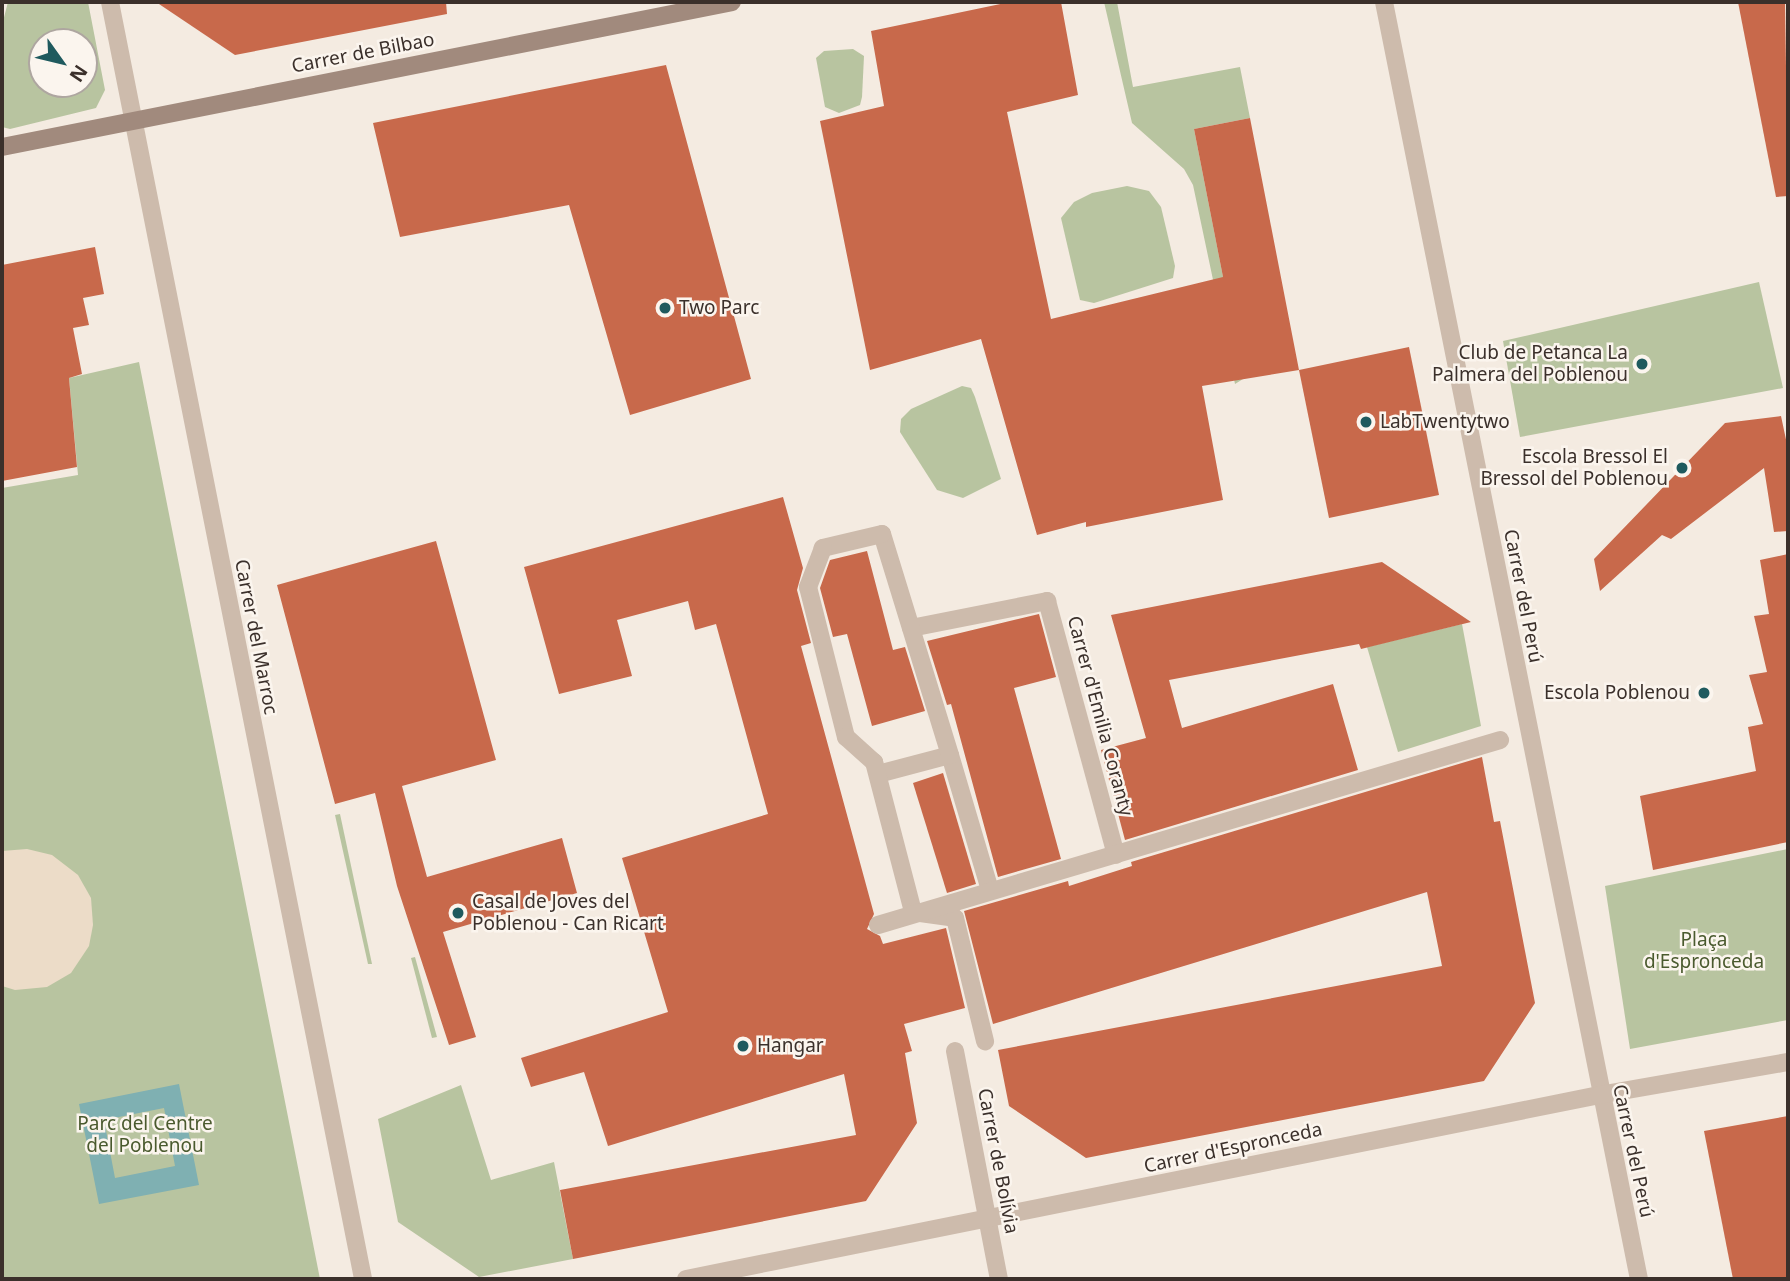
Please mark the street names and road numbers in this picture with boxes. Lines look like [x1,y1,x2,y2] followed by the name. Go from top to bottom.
[290,28,436,78] street label: Carrer de Bilbao
[1499,527,1547,665] street label: Carrer del Perú
[230,557,282,717] street label: Carrer del Marroc
[1062,614,1138,818] street label: Carrer d'Emilia Coranty
[1608,1082,1658,1220] street label: Carrer del Perú
[973,1086,1023,1236] street label: Carrer de Bolívia
[1142,1118,1324,1178] street label: Carrer d'Espronceda

